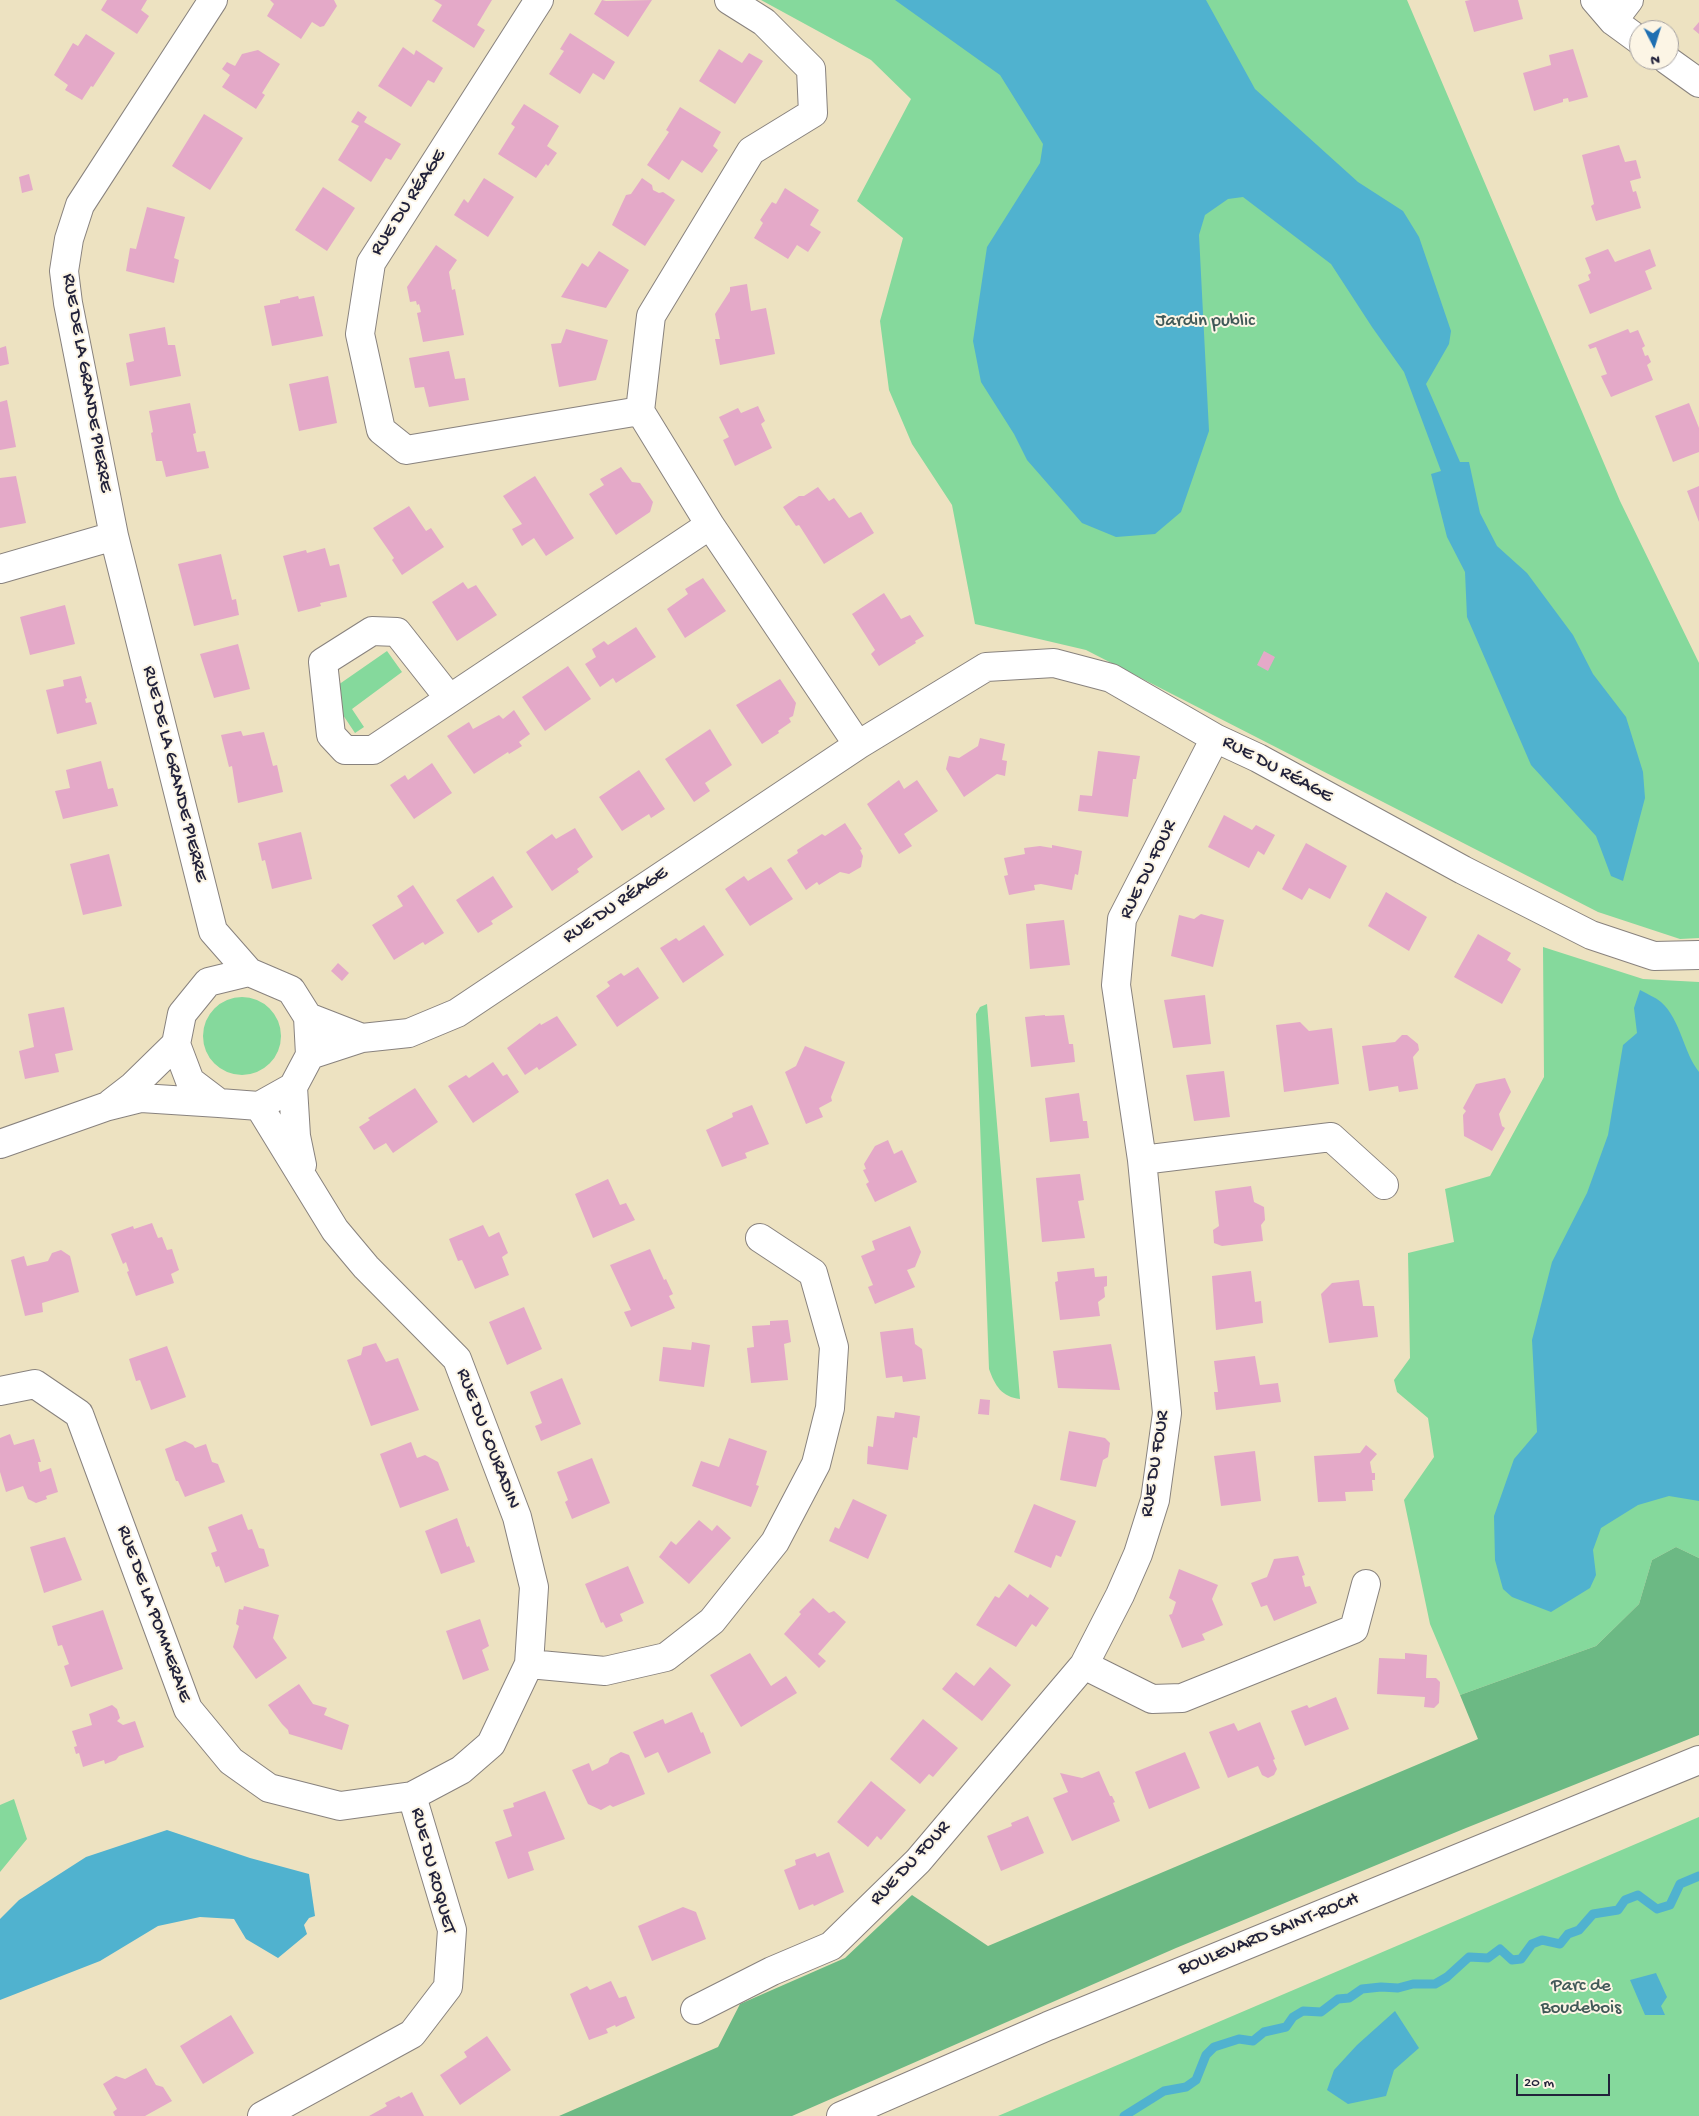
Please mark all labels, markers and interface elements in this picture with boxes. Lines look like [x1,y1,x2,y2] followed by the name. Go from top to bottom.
[1629,20,1679,70] north arrow
[1650,51,1661,68] text: N
[366,146,452,260] street label: RUE DU RÉAGE
[56,272,116,494] street label: RUE DE LA GRANDE PIERRE
[1155,311,1255,333] park label: Jardin public
[136,664,212,884] street label: RUE DE LA GRANDE PIERRE
[1218,731,1336,809] street label: RUE DU RÉAGE
[1115,817,1183,923] street label: RUE DU FOUR
[559,862,673,950] street label: RUE DU RÉAGE
[450,1366,524,1512] street label: RUE DU COURADIN
[1136,1409,1176,1519] street label: RUE DU FOUR
[110,1523,196,1705] street label: RUE DE LA POMMERAIE
[404,1806,460,1936] street label: RUE DU ROQUET
[866,1817,956,1911] street label: RUE DU FOUR
[1176,1888,1362,1982] street label: BOULEVARD SAINT-ROCH
[1541,1976,1621,2020] park label: Parc de Boudebois
[1519,2064,1613,2096] scale bar
[1524,2074,1554,2092] text: 20 m

